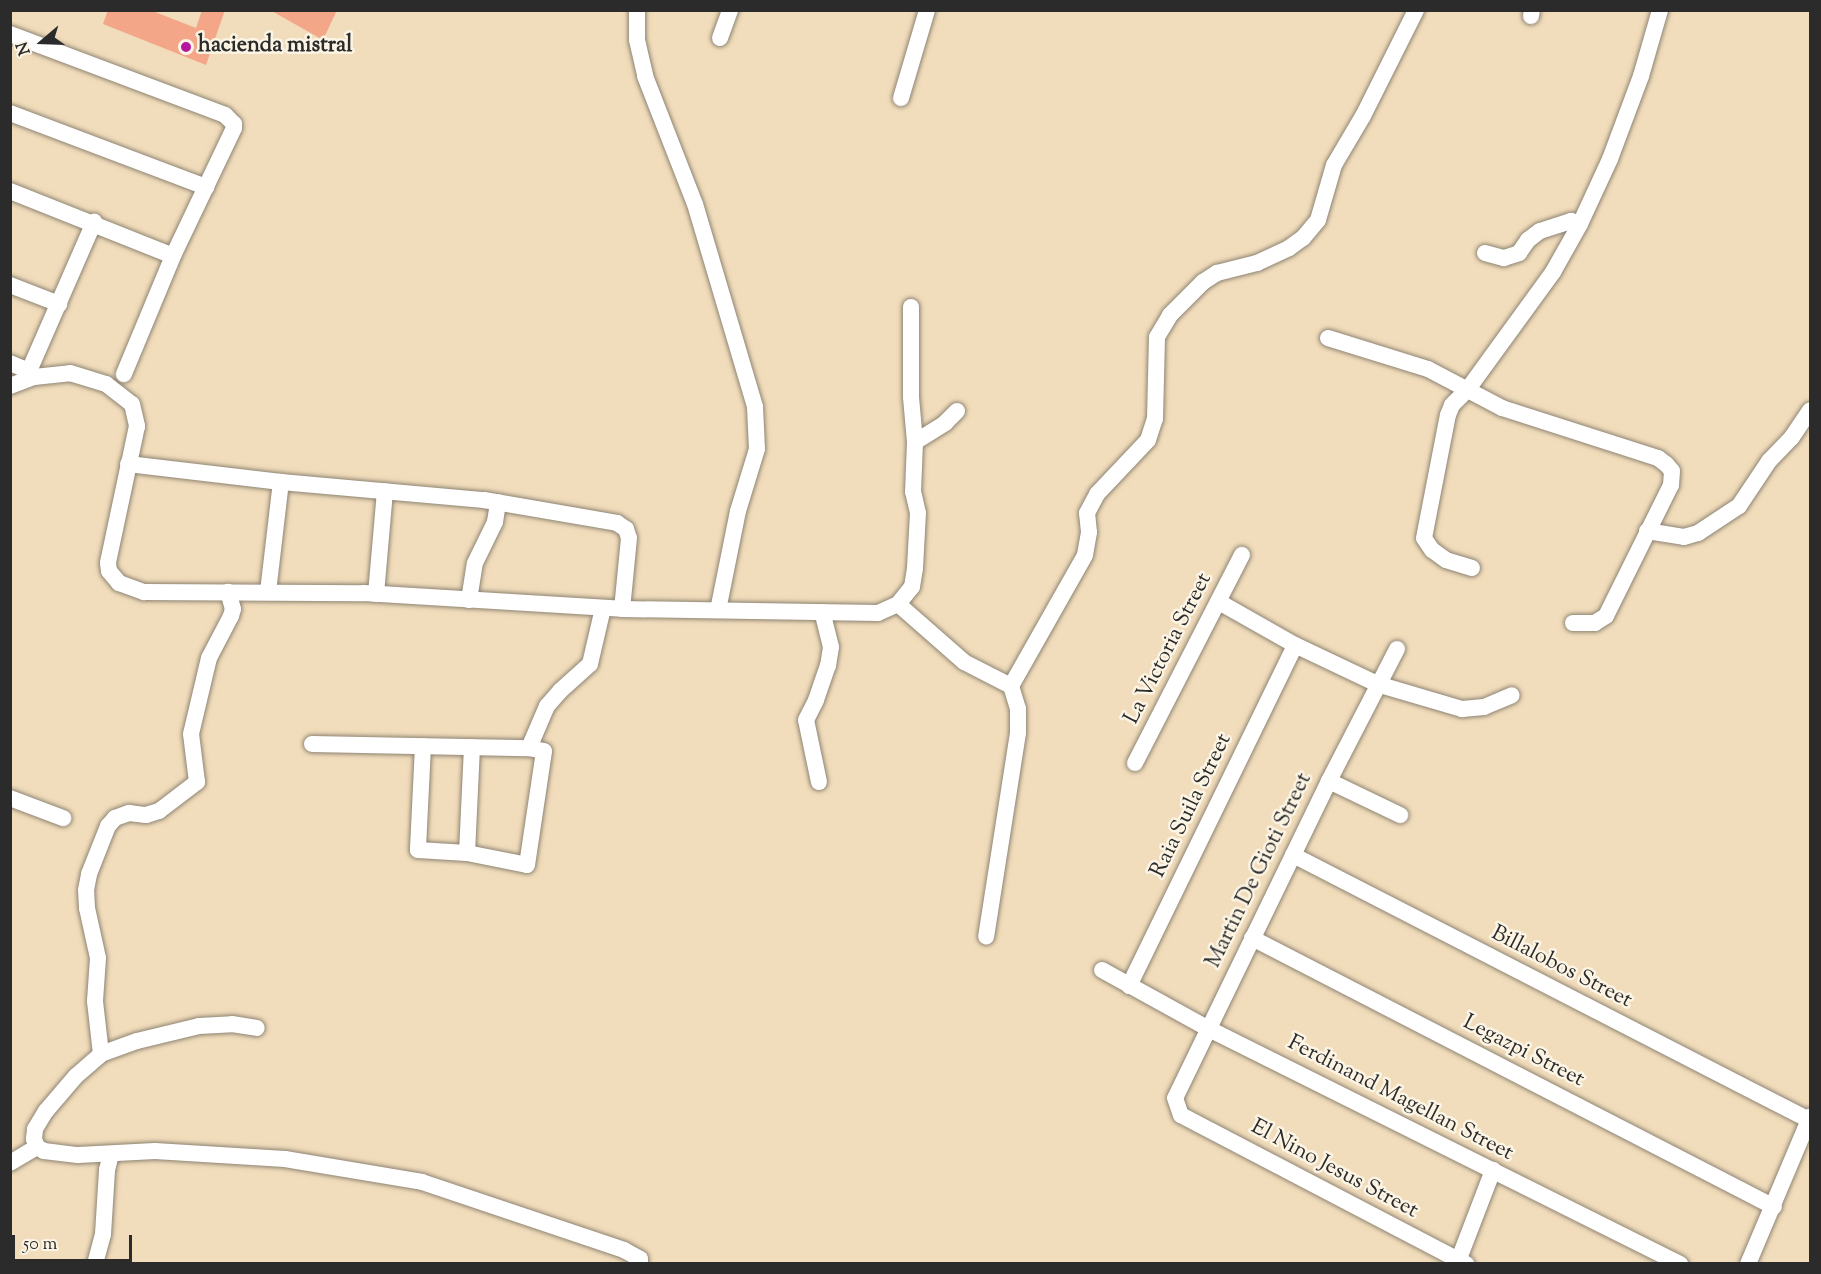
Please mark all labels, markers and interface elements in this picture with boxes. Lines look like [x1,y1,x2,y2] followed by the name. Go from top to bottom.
[12,12,72,72] north arrow
[198,34,352,60] place label: hacienda mistral
[12,38,37,58] text: N
[179,40,193,54] marker: hacienda mistral
[1120,569,1218,729] street label: La Victoria Street
[1146,730,1238,882] street label: Raia Suila Street
[1201,769,1319,973] street label: Martin De Gioti Street
[1486,921,1636,1015] street label: Billalobos Street
[1458,1010,1588,1094] street label: Legazpi Street
[1283,1031,1517,1167] street label: Ferdinand Magellan Street
[1246,1115,1422,1225] street label: El Nino Jesus Street
[15,1223,135,1261] scale bar
[23,1232,57,1258] text: 50 m

